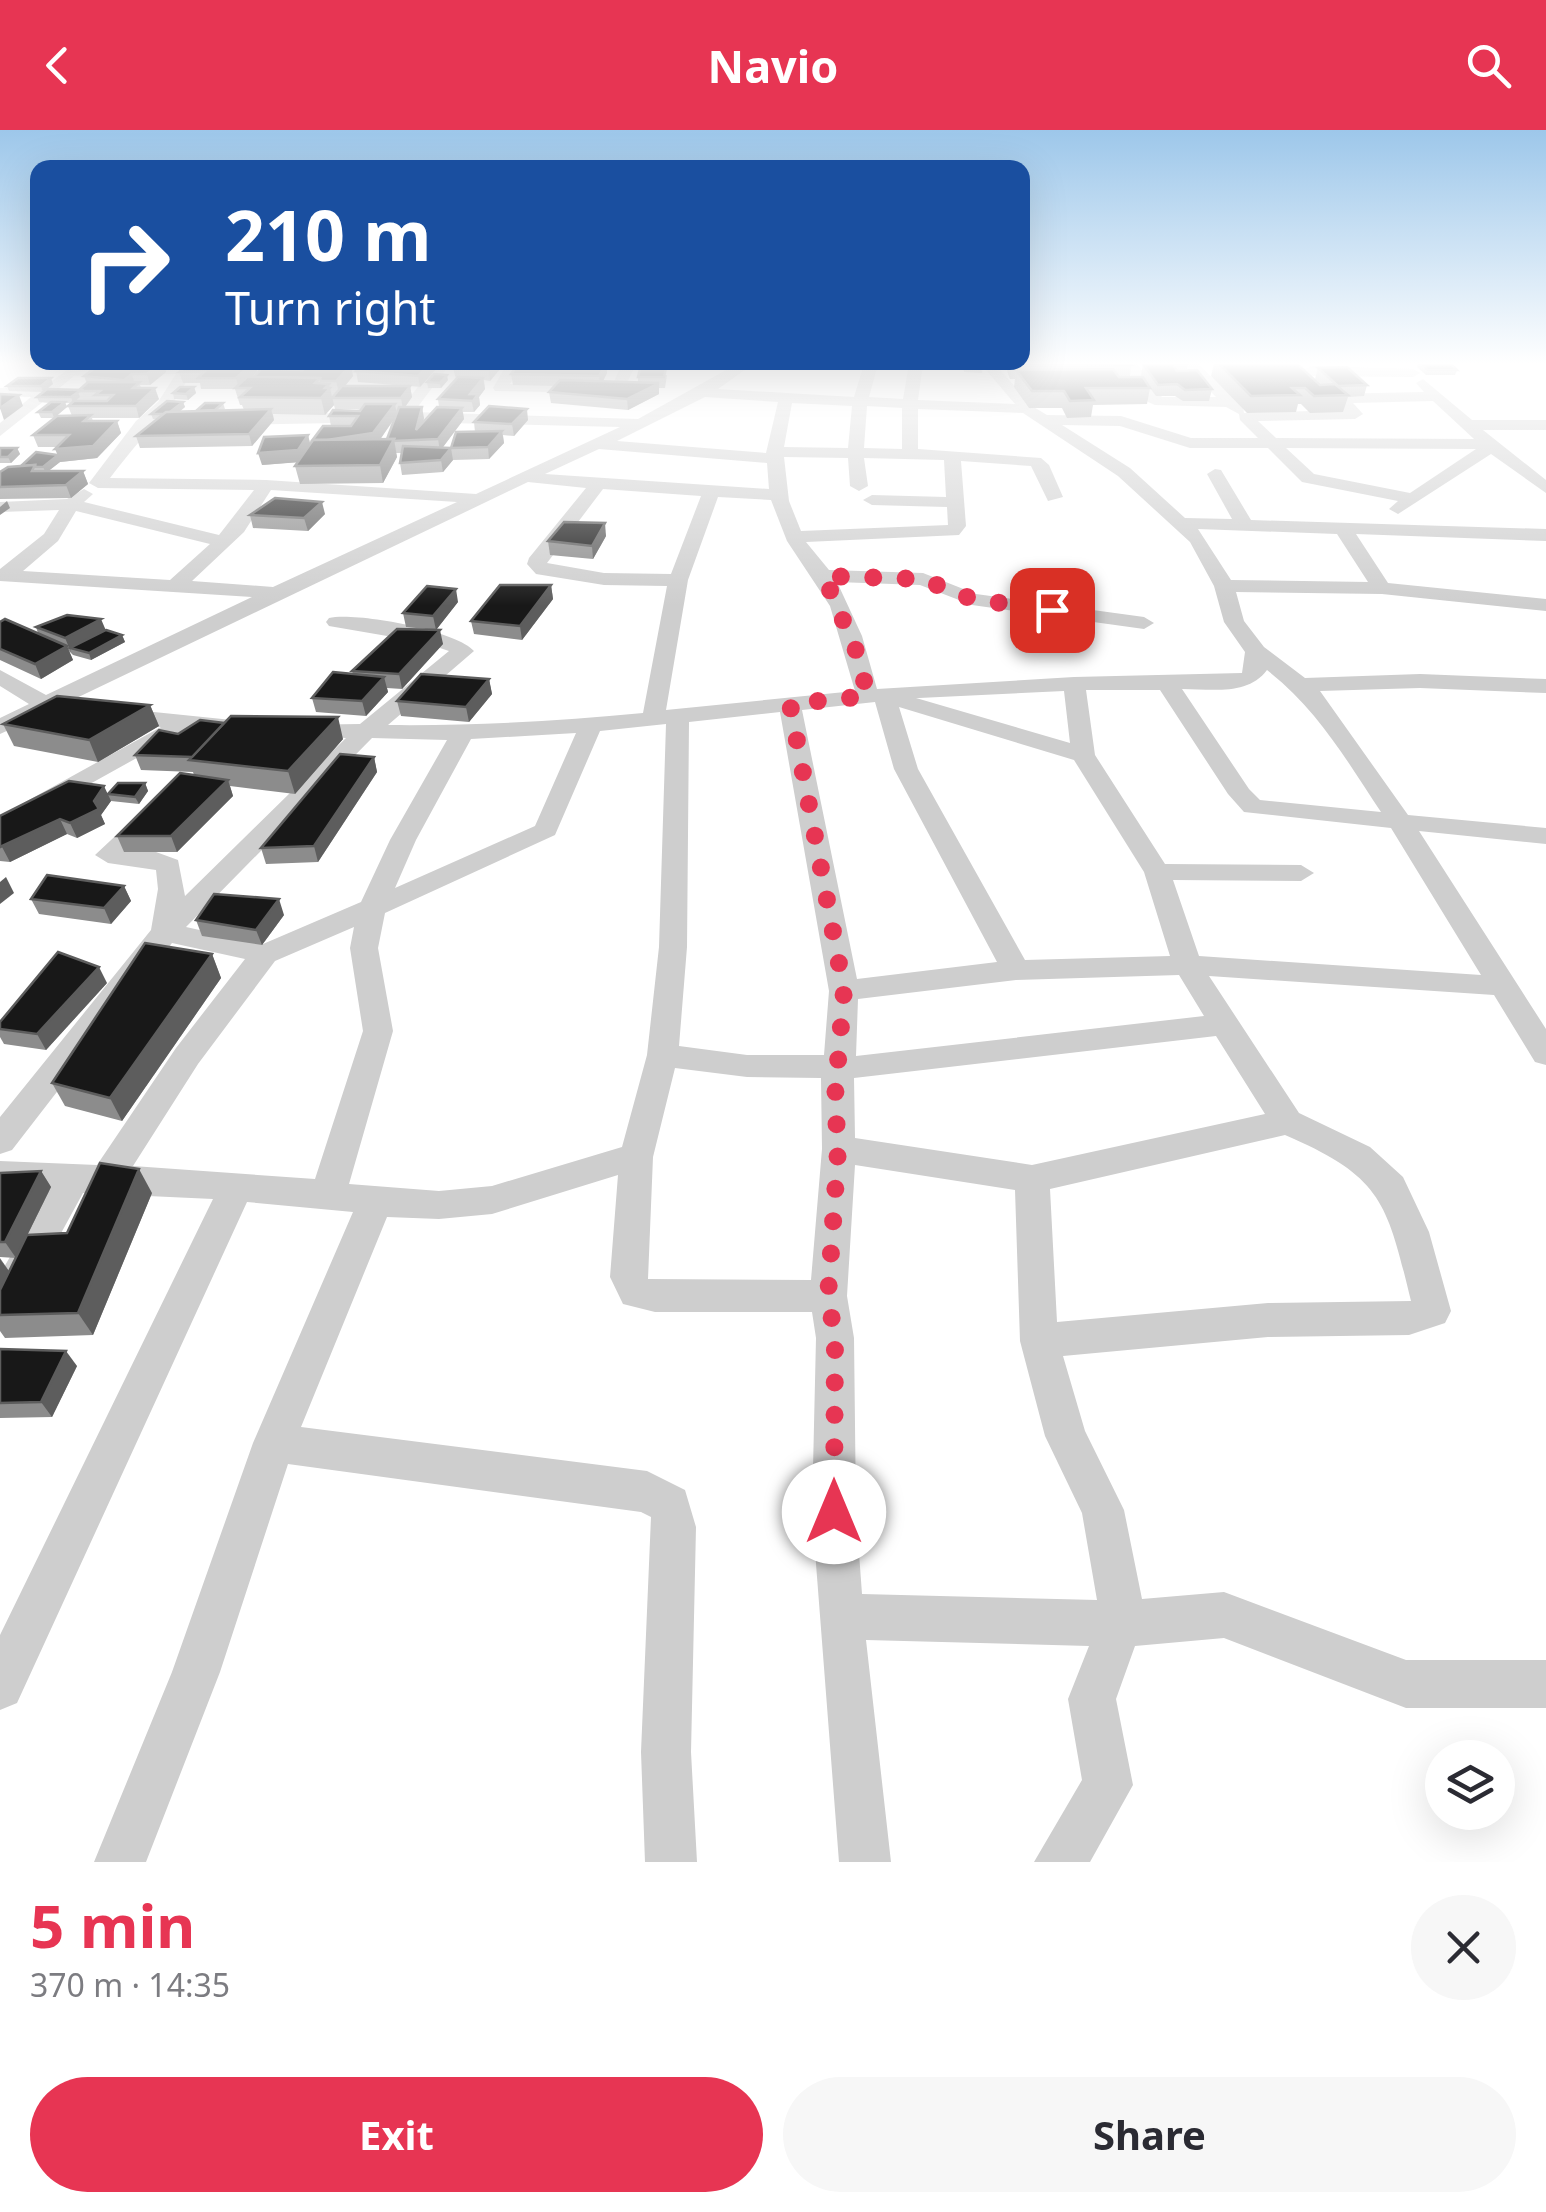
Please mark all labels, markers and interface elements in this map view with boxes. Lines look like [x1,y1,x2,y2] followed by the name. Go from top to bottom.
[708,35,838,96] text: Navio
[30,38,85,93] icon: back
[1461,38,1516,93] icon: search
[225,186,432,282] text: 210 m
[60,200,190,330] icon: right
[225,277,436,338] text: Turn right
[1010,568,1095,653] pin
[1025,583,1080,638] icon: arrive
[782,1460,886,1564] position arrow
[1425,1740,1515,1830] map controls
[1425,1740,1515,1830] button: layers
[30,1884,195,1966] text: 5 min
[1411,1895,1516,2000] button: close
[30,1963,230,2006] text: 370 m · 14:35
[30,2077,763,2192] button: Exit
[783,2077,1516,2192] button: Share

